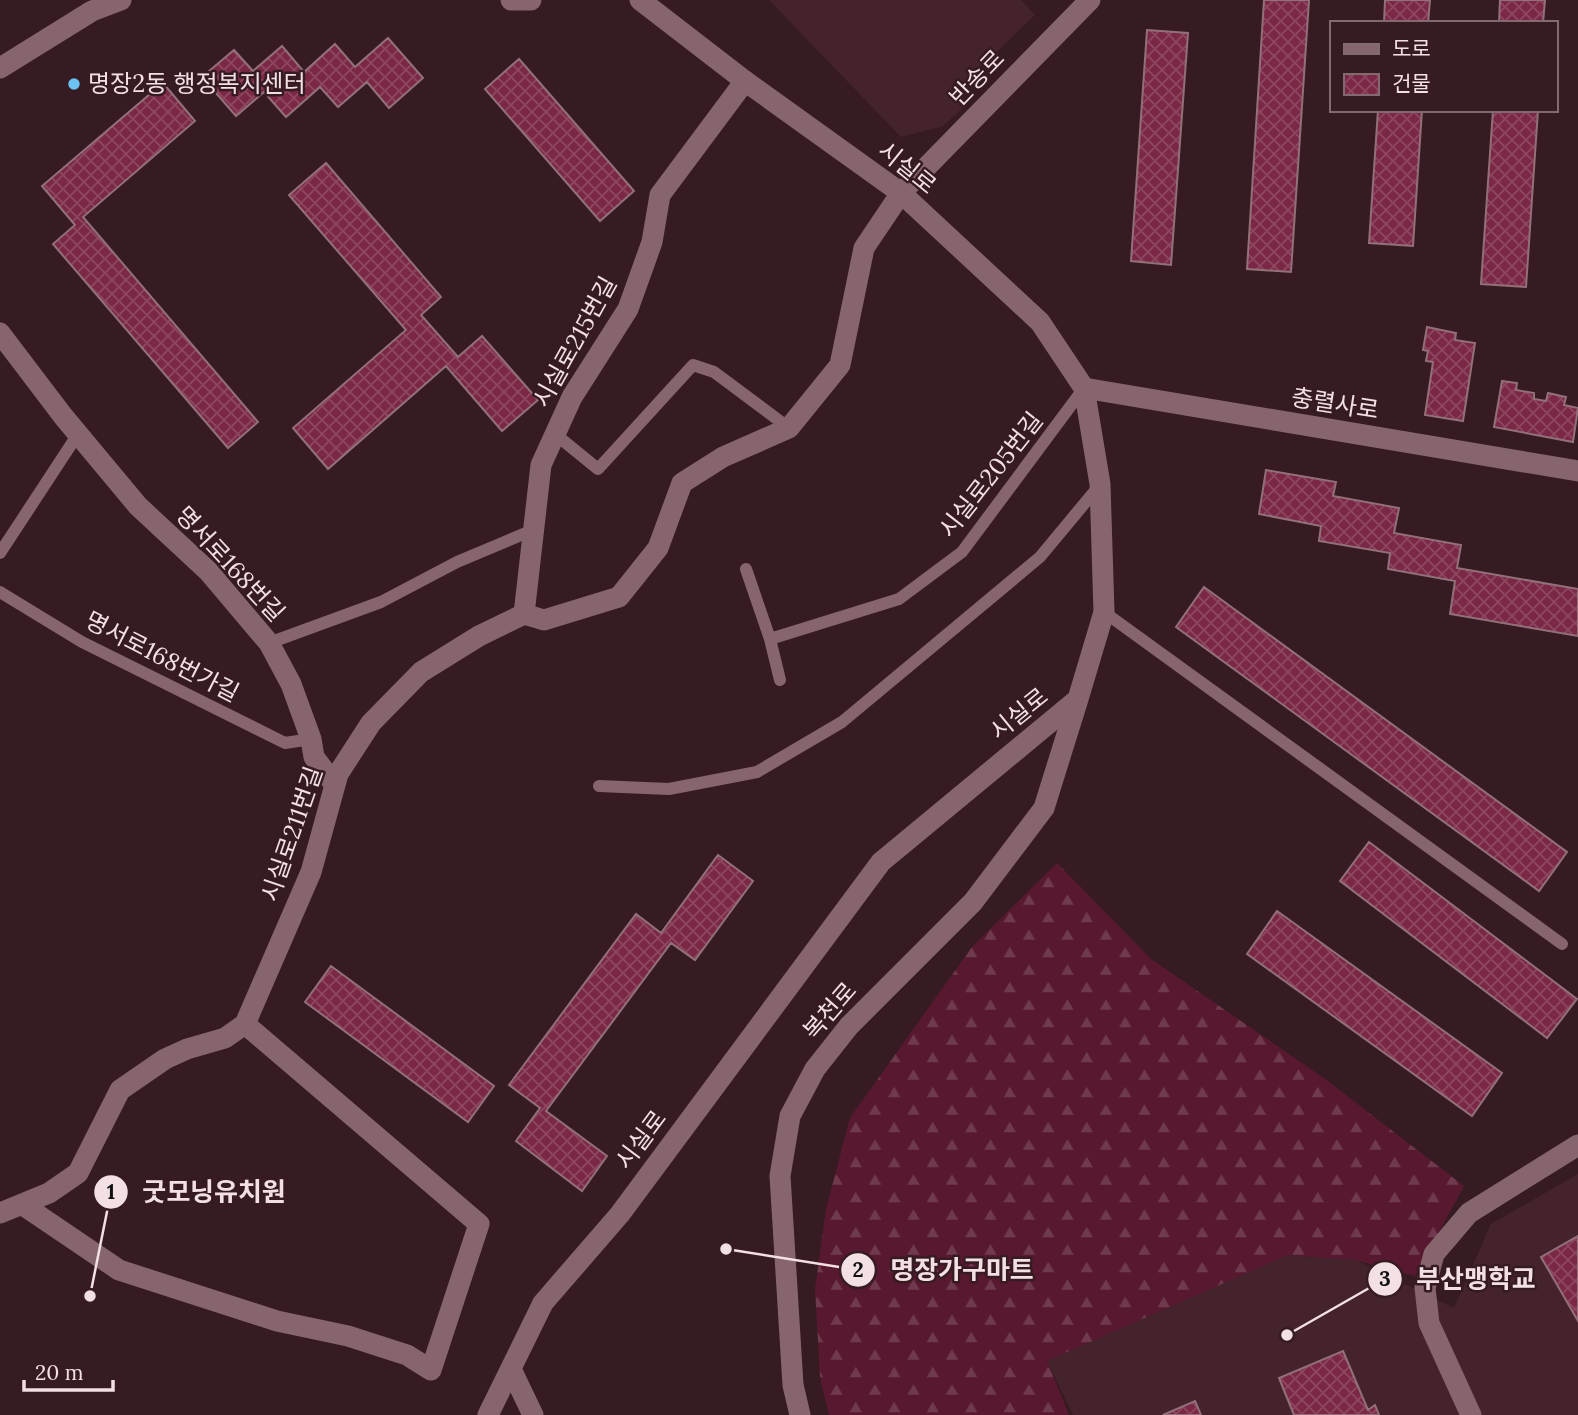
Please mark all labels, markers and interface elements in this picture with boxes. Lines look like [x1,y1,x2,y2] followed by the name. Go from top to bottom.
[1330,21,1557,112] legend
[1392,35,1431,62] text: 도로
[942,43,1011,112] street label: 반송로
[88,68,306,99] place label: 명장2동 행정복지센터
[1392,70,1431,97] text: 건물
[66,76,82,92] marker: 명장2동 행정복지센터
[872,135,943,201] street label: 시실로
[526,271,623,413] street label: 시실로215번길
[1289,381,1381,426] street label: 충렬사로
[932,406,1049,544] street label: 시실로205번길
[169,500,292,628] street label: 명서로168번길
[80,604,244,709] street label: 명서로168번가길
[983,681,1054,747] street label: 시실로
[254,762,329,905] street label: 시실로211번길
[796,976,863,1046] street label: 복천로
[608,1104,673,1175] street label: 시실로
[93,1169,300,1216] callout: 굿모닝유치원
[142,1175,286,1208] text: 굿모닝유치원
[107,1178,115,1205] text: 1
[841,1246,1047,1293] callout: 명장가구마트
[890,1253,1034,1286] text: 명장가구마트
[1368,1255,1550,1302] callout: 부산맹학교
[852,1256,864,1283] text: 2
[1416,1262,1536,1295] text: 부산맹학교
[1379,1265,1391,1292] text: 3
[24,1348,114,1392] scale bar
[35,1359,84,1386] text: 20 m

